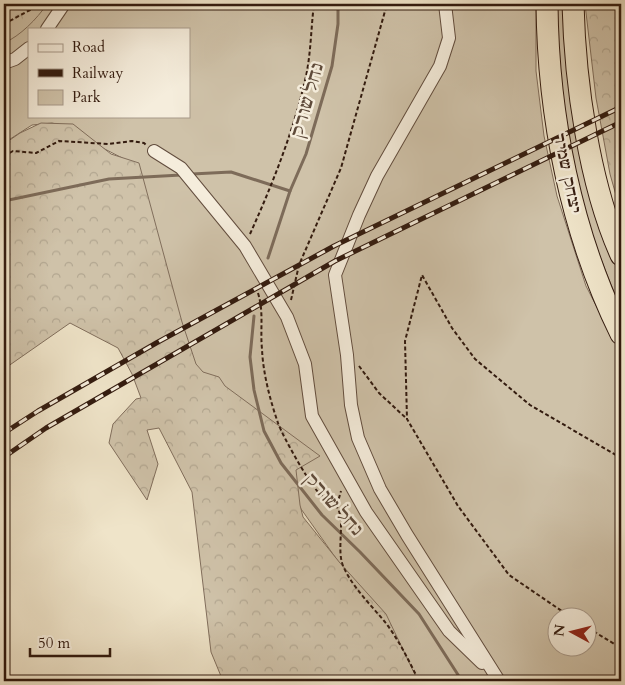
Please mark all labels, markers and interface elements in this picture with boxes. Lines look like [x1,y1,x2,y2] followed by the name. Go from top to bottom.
[28,28,190,118] legend
[72,37,105,57] text: Road
[285,60,330,140] water label: נחל שורק
[72,63,123,83] text: Railway
[72,87,101,107] text: Park
[548,131,586,215] street label: יצחק שמיר
[299,468,368,541] water label: נחל שורק
[548,608,598,658] north arrow
[549,623,570,638] text: N
[30,625,110,657] scale bar
[38,633,70,653] text: 50 m

